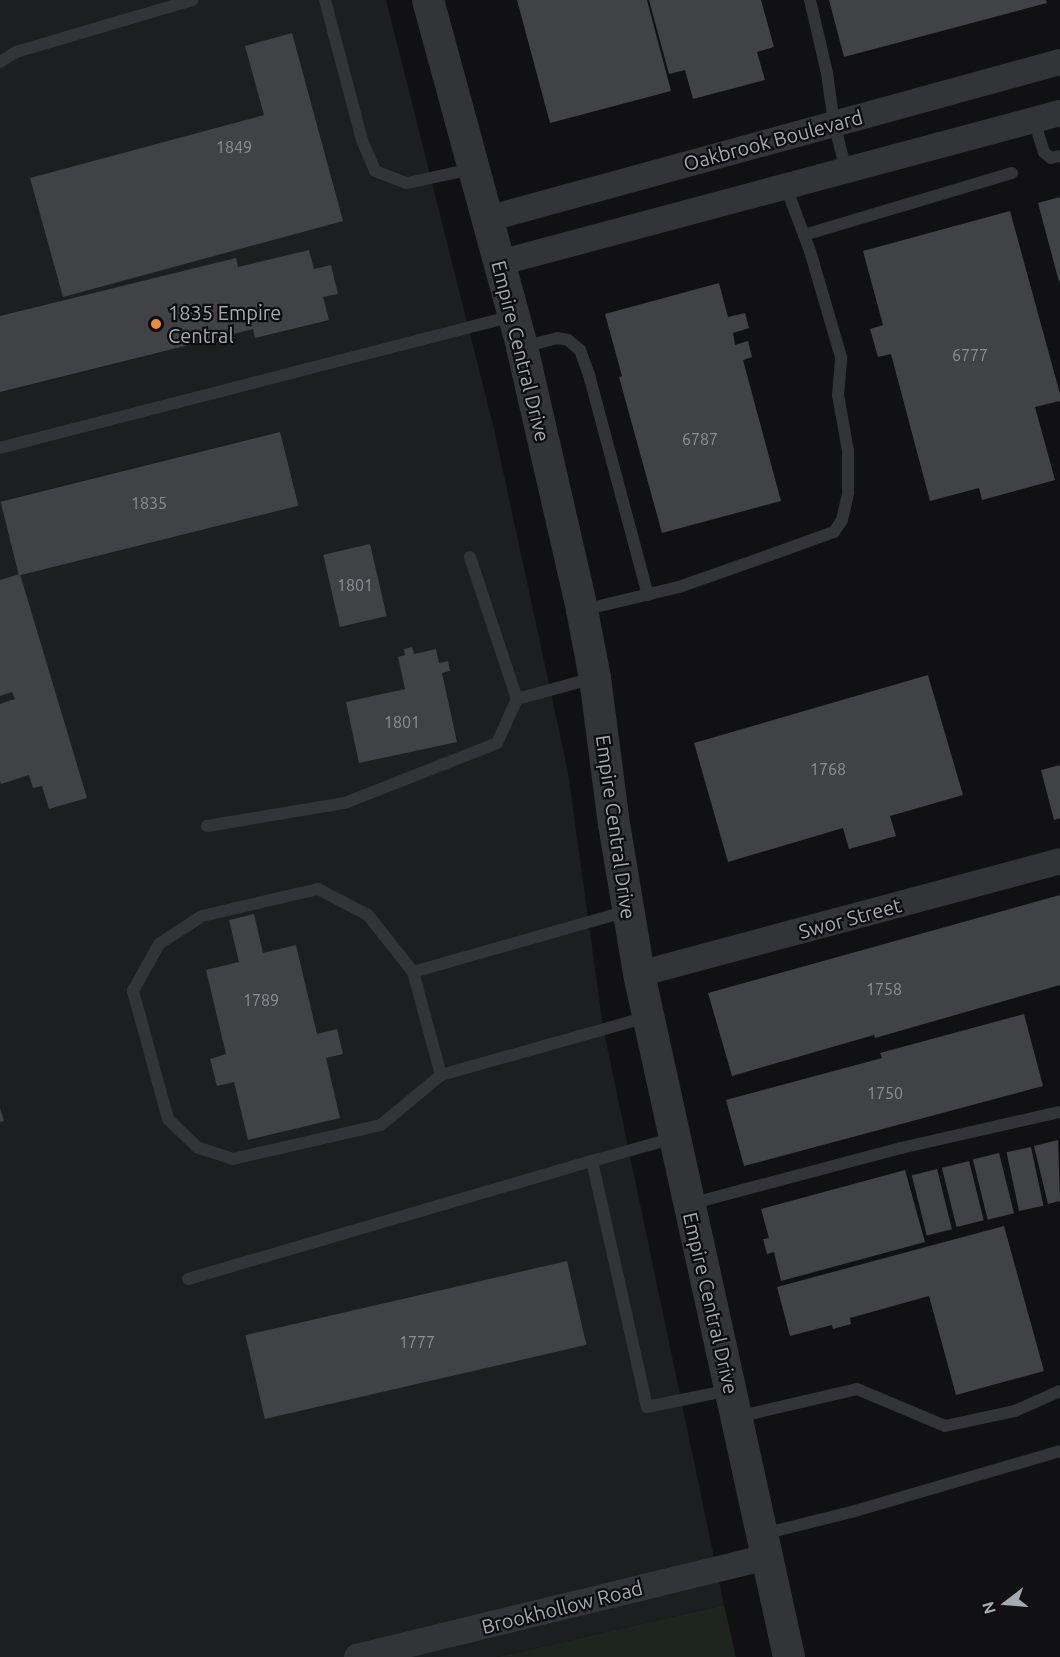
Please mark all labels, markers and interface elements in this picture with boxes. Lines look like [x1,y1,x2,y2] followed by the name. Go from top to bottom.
[681,105,865,175] street label: Oakbrook Boulevard
[216,137,252,157] house number: 1849
[487,258,555,444] street label: Empire Central Drive
[168,300,281,347] place label: 1835 Empire Central
[149,317,163,331] marker: 1835 Empire Central
[952,345,988,365] house number: 6777
[682,429,718,449] house number: 6787
[131,493,167,513] house number: 1835
[337,575,373,595] house number: 1801
[384,712,420,732] house number: 1801
[591,733,641,921] street label: Empire Central Drive
[810,759,846,779] house number: 1768
[796,893,904,943] street label: Swor Street
[866,979,902,999] house number: 1758
[243,990,279,1010] house number: 1789
[867,1083,903,1103] house number: 1750
[678,1210,744,1396] street label: Empire Central Drive
[399,1332,435,1352] house number: 1777
[976,1573,1036,1633] north arrow
[479,1575,645,1639] street label: Brookhollow Road
[978,1600,999,1616] text: N

